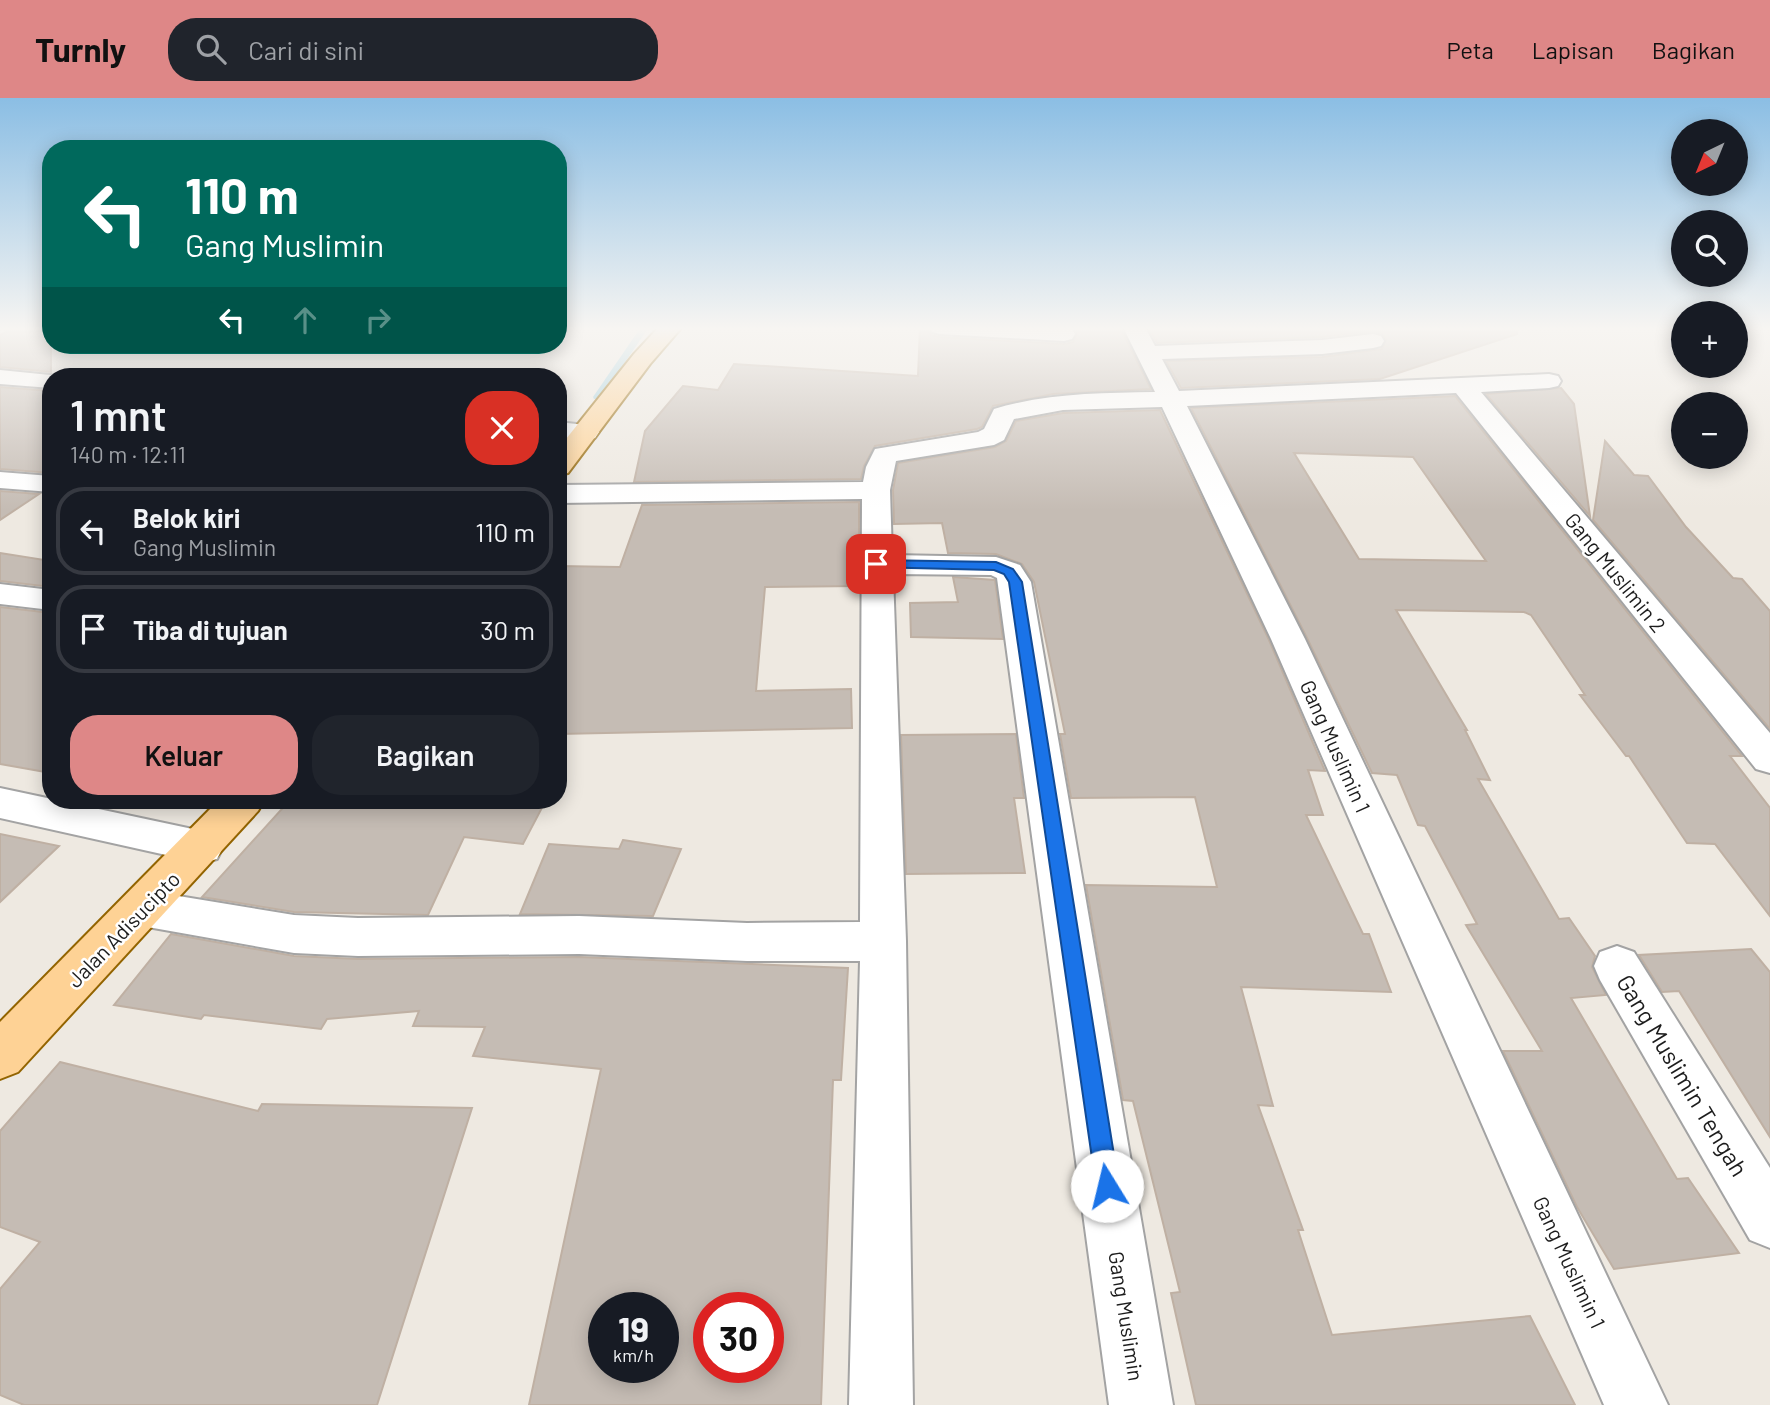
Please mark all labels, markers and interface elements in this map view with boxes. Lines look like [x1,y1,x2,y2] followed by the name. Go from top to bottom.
[168,18,658,81] search box
[35,29,126,69] text: Turnly
[192,30,230,68] icon: search
[248,34,364,65] text: Cari di sini
[1446,35,1494,64] text: Peta
[1532,35,1614,64] text: Lapisan
[1652,35,1735,64] text: Bagikan
[1671,119,1748,196] north arrow
[1671,119,1748,469] map controls
[185,165,299,224] text: 110 m
[70,168,161,259] icon: left
[1671,210,1748,287] button: search
[185,225,384,263] text: Gang Muslimin
[213,301,251,339] icon: left
[286,301,324,339] icon: ahead
[359,301,397,339] icon: right
[1671,301,1748,378] button: +
[70,389,167,439] text: 1 mnt
[465,391,539,465] button: close
[1671,392,1748,469] button: −
[70,440,186,468] text: 140 m · 12:11
[133,502,240,533] text: Belok kiri
[1560,507,1672,637] street label: Gang Muslimin 2
[74,512,112,550] icon: left
[475,516,535,547] text: 110 m
[133,533,276,561] text: Gang Muslimin
[846,534,906,594] pin
[857,545,895,583] icon: arrive
[74,610,112,648] icon: arrive
[133,614,288,645] text: Tiba di tujuan
[480,614,535,645] text: 30 m
[1296,676,1376,816] street label: Gang Muslimin 1
[70,715,298,795] button: Keluar
[312,715,539,795] button: Bagikan
[61,866,185,992] street label: Jalan Adisucipto
[1611,969,1755,1181] street label: Gang Muslimin Tengah
[1070,1149,1144,1223] position arrow
[1529,1192,1611,1332] street label: Gang Muslimin 1
[1104,1249,1150,1383] street label: Gang Muslimin
[693,1292,784,1383] speed limit sign: 30
[618,1307,649,1349] text: 19
[613,1344,654,1366] text: km/h

